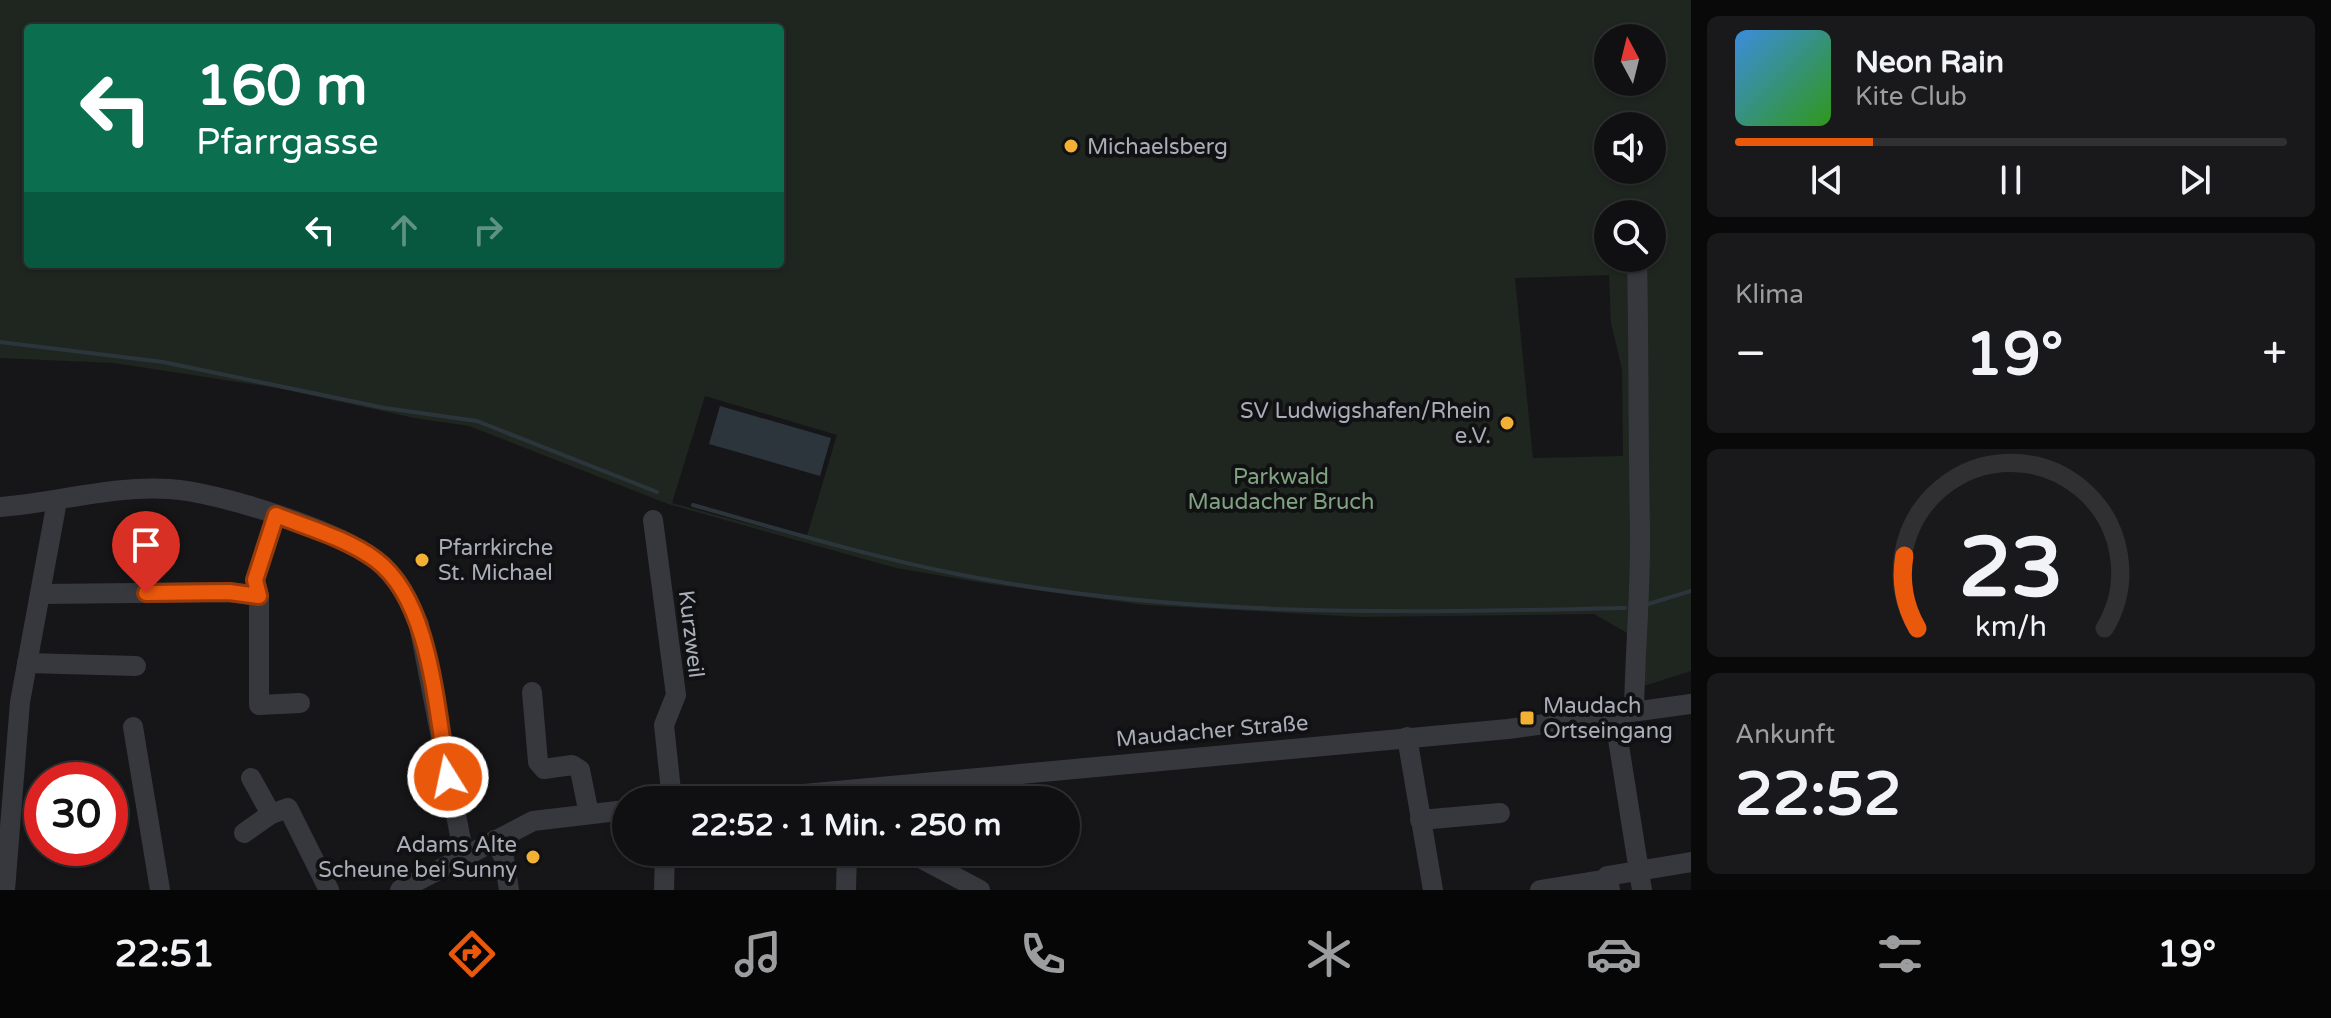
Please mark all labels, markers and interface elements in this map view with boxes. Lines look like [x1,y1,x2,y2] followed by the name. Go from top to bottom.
[1594,24,1666,96] north arrow
[1594,24,1666,272] map controls
[1855,44,2004,81] text: Neon Rain
[196,53,367,120] text: 160 m
[64,56,168,160] icon: left
[1855,81,1967,112] text: Kite Club
[1594,112,1666,184] button: sound
[196,121,379,164] text: Pfarrgasse
[1087,134,1228,160] place label: Michaelsberg
[1062,137,1080,155] marker: Michaelsberg
[1805,158,1849,202] icon: previous
[1989,158,2033,202] icon: pause
[2173,158,2217,202] icon: next
[1594,200,1666,272] button: search
[298,208,342,252] icon: left
[382,208,426,252] icon: ahead
[466,208,510,252] icon: right
[1735,279,1804,310] text: Klima
[1965,319,2063,391] text: 19°
[1735,328,1766,381] text: −
[2262,328,2287,381] text: +
[1240,398,1491,449] place label: SV Ludwigshafen/Rhein e.V.
[1498,414,1516,432] marker: SV Ludwigshafen/Rhein e.V.
[1188,464,1374,515] park label: Parkwald Maudacher Bruch
[112,511,180,593] pin
[1959,519,2063,619] text: 23
[124,523,168,567] icon: arrive
[438,535,553,586] place label: Pfarrkirche St. Michael
[413,551,431,569] marker: Pfarrkirche St. Michael
[673,589,709,679] street label: Kurzweil
[1975,611,2047,645] text: km/h
[1543,693,1673,744] place label: Maudach Ortseingang
[1518,709,1536,727] marker: Maudach Ortseingang
[1115,710,1309,752] street label: Maudacher Straße
[1735,719,1835,750] text: Ankunft
[406,735,490,819] position arrow
[1735,759,1901,831] text: 22:52
[24,762,128,866] speed limit sign: 30
[691,807,1001,844] text: 22:52 · 1 Min. · 250 m
[318,832,517,883] place label: Adams Alte Scheune bei Sunny
[524,848,542,866] marker: Adams Alte Scheune bei Sunny
[444,926,500,982] icon: directions
[730,926,786,982] icon: music
[1015,926,1071,982] icon: phone
[1301,926,1357,982] icon: climate
[1586,926,1642,982] icon: car
[1872,926,1928,982] icon: filters
[115,933,215,976] text: 22:51
[2157,933,2216,976] text: 19°

